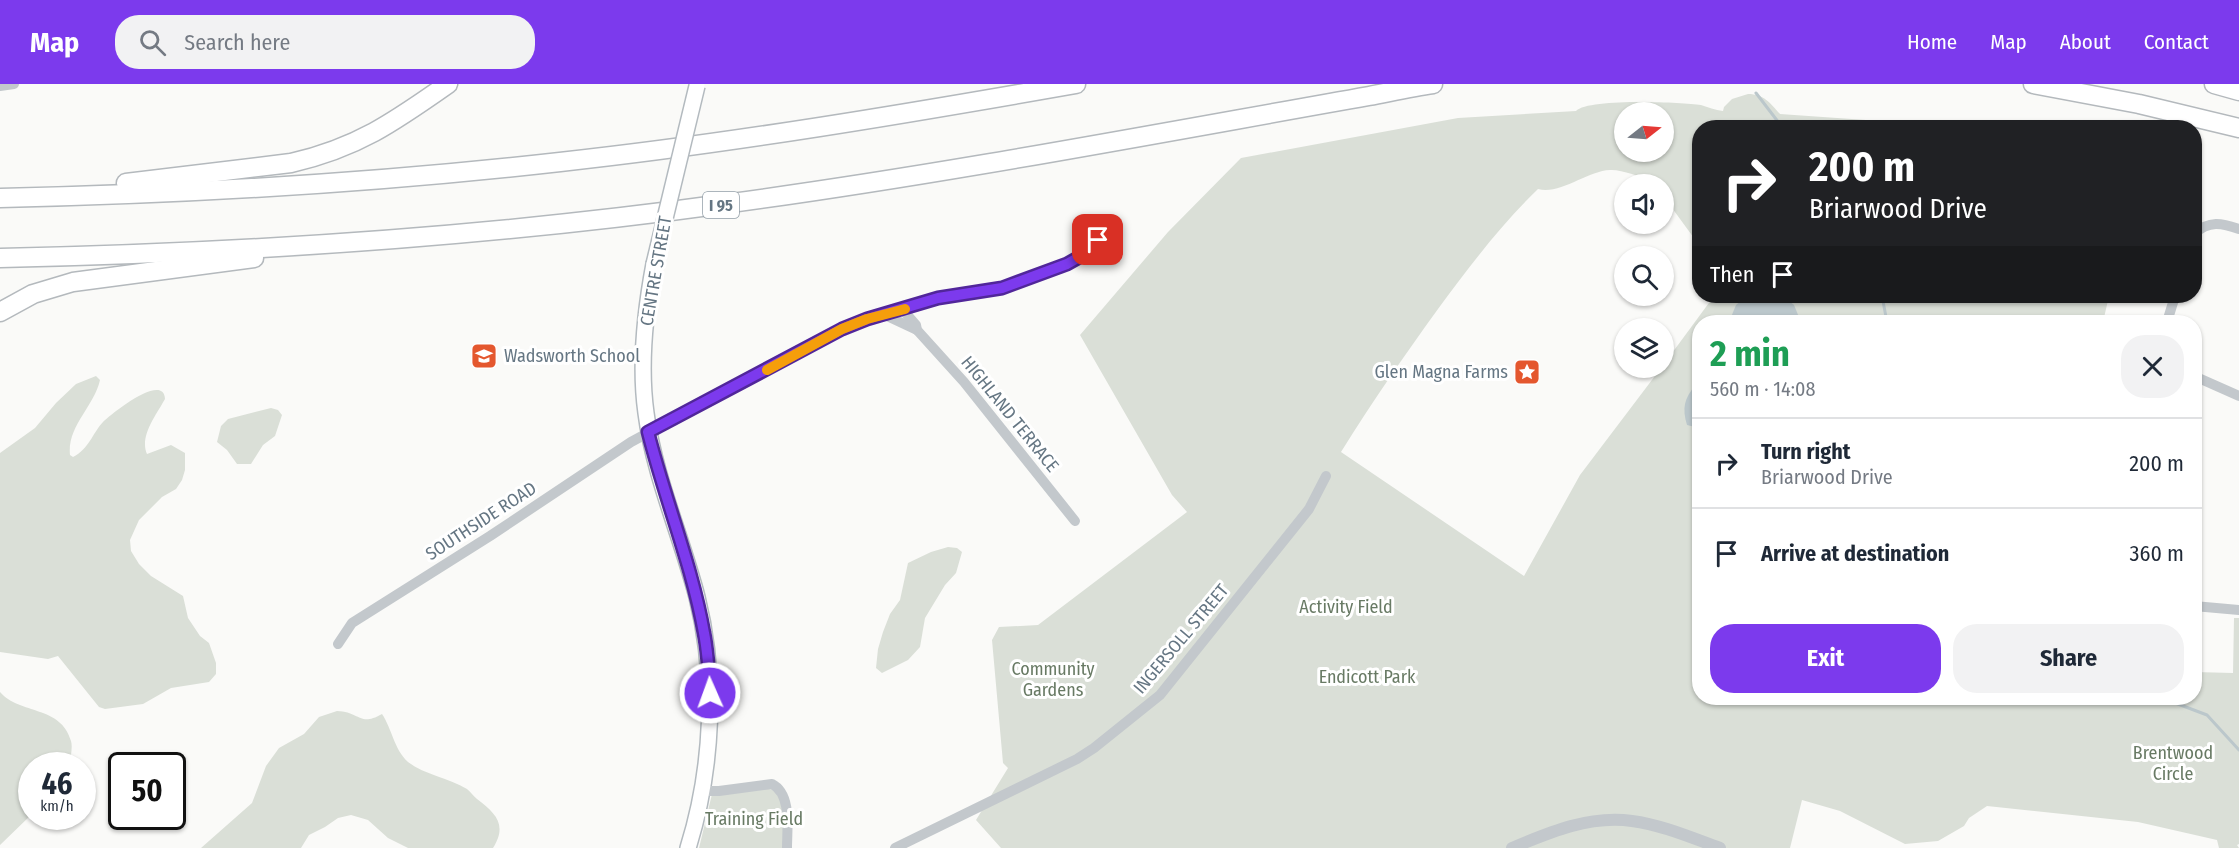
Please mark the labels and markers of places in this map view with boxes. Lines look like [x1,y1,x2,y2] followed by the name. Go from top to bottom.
[1072,214,1123,265] pin
[469,341,499,371] school or university icon: Wadsworth School
[504,345,640,367] place label: Wadsworth School
[1512,357,1542,387] place icon: Glen Magna Farms
[1375,361,1508,383] place label: Glen Magna Farms

